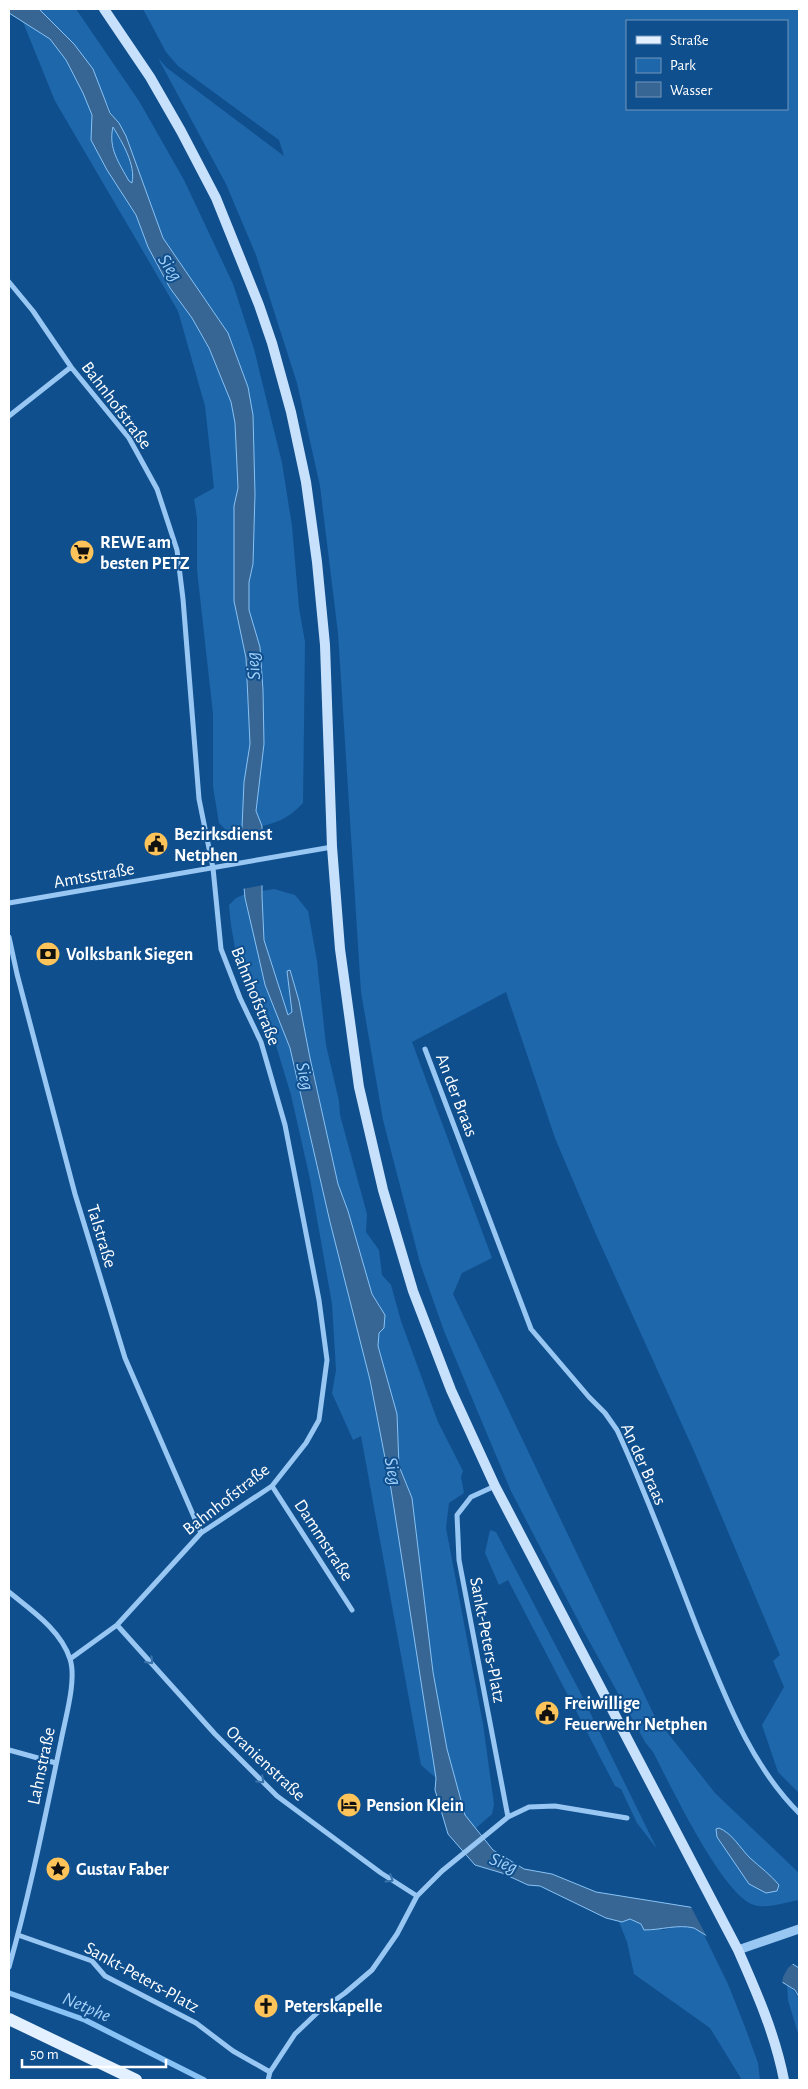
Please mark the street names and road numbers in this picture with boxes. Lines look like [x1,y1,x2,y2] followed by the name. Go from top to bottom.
[78,359,155,453] street label: Bahnhofstraße
[52,860,136,892] street label: Amtsstraße
[227,945,283,1048] street label: Bahnhofstraße
[432,1051,480,1139] street label: An der Braas
[83,1203,119,1270] street label: Talstraße
[617,1421,669,1508] street label: An der Braas
[180,1461,273,1539] street label: Bahnhofstraße
[290,1497,356,1584] street label: Dammstraße
[466,1576,508,1705] street label: Sankt-Peters-Platz
[222,1723,308,1805] street label: Oranienstraße
[25,1726,59,1807] street label: Lahnstraße
[81,1939,202,2017] street label: Sankt-Peters-Platz

